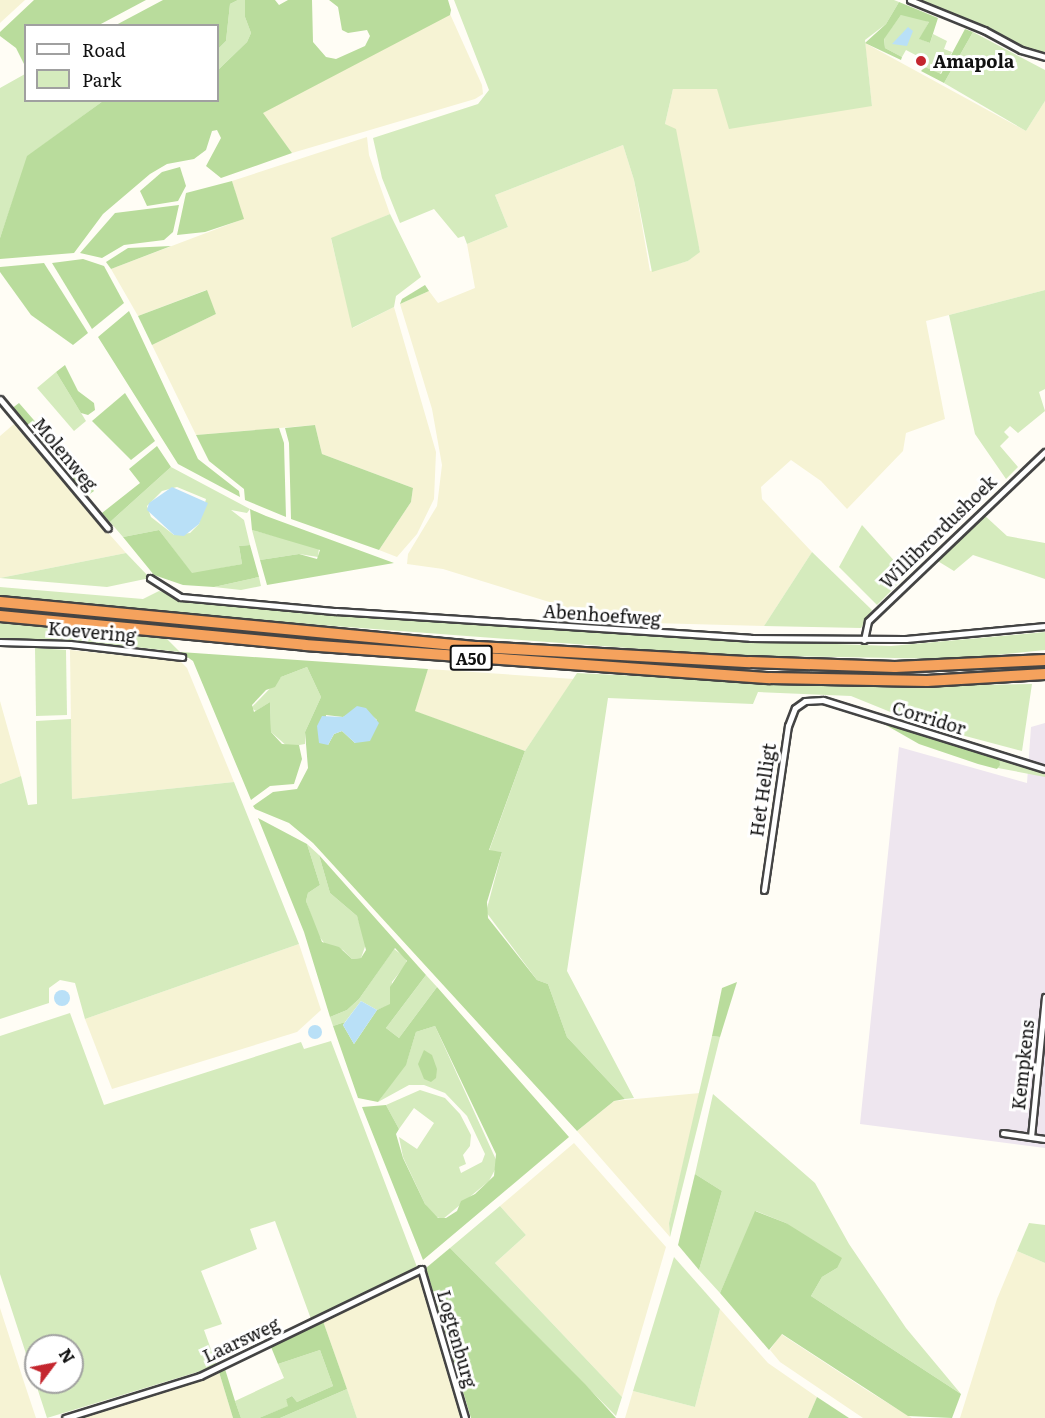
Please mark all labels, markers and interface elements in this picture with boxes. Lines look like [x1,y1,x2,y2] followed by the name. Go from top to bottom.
[24,24,219,102] legend
[82,36,126,63] text: Road
[933,50,1014,72] place label: Amapola
[914,54,928,68] marker: Amapola
[82,66,121,93] text: Park
[28,413,102,495] street label: Molenweg
[875,471,1001,593] street label: Willibrordushoek
[542,600,662,630] street label: Abenhoefweg
[47,617,137,647] street label: Koevering
[448,645,494,671] road number: A50
[890,697,968,739] street label: Corridor
[746,742,780,838] street label: Het Helligt
[1008,1019,1038,1111] street label: Kempkens
[433,1288,481,1390] street label: Logtenburg
[199,1313,283,1367] street label: Laarsweg
[24,1334,84,1394] north arrow
[54,1343,81,1368] text: N

